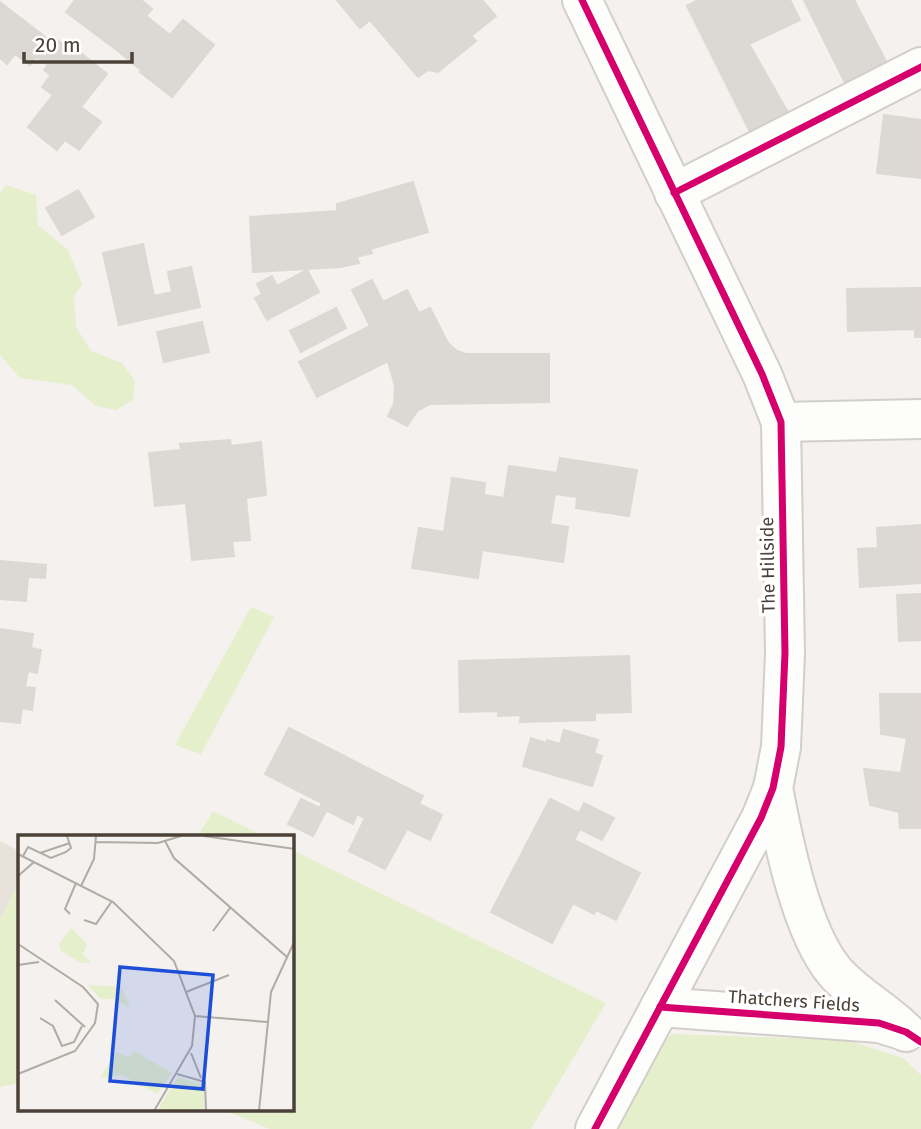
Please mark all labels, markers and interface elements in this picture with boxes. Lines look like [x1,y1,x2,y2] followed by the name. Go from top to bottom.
[24,21,133,65] scale bar
[35,32,81,58] text: 20 m
[756,517,780,613] street label: The Hillside
[18,835,294,1112] inset map
[727,985,861,1017] street label: Thatchers Fields

